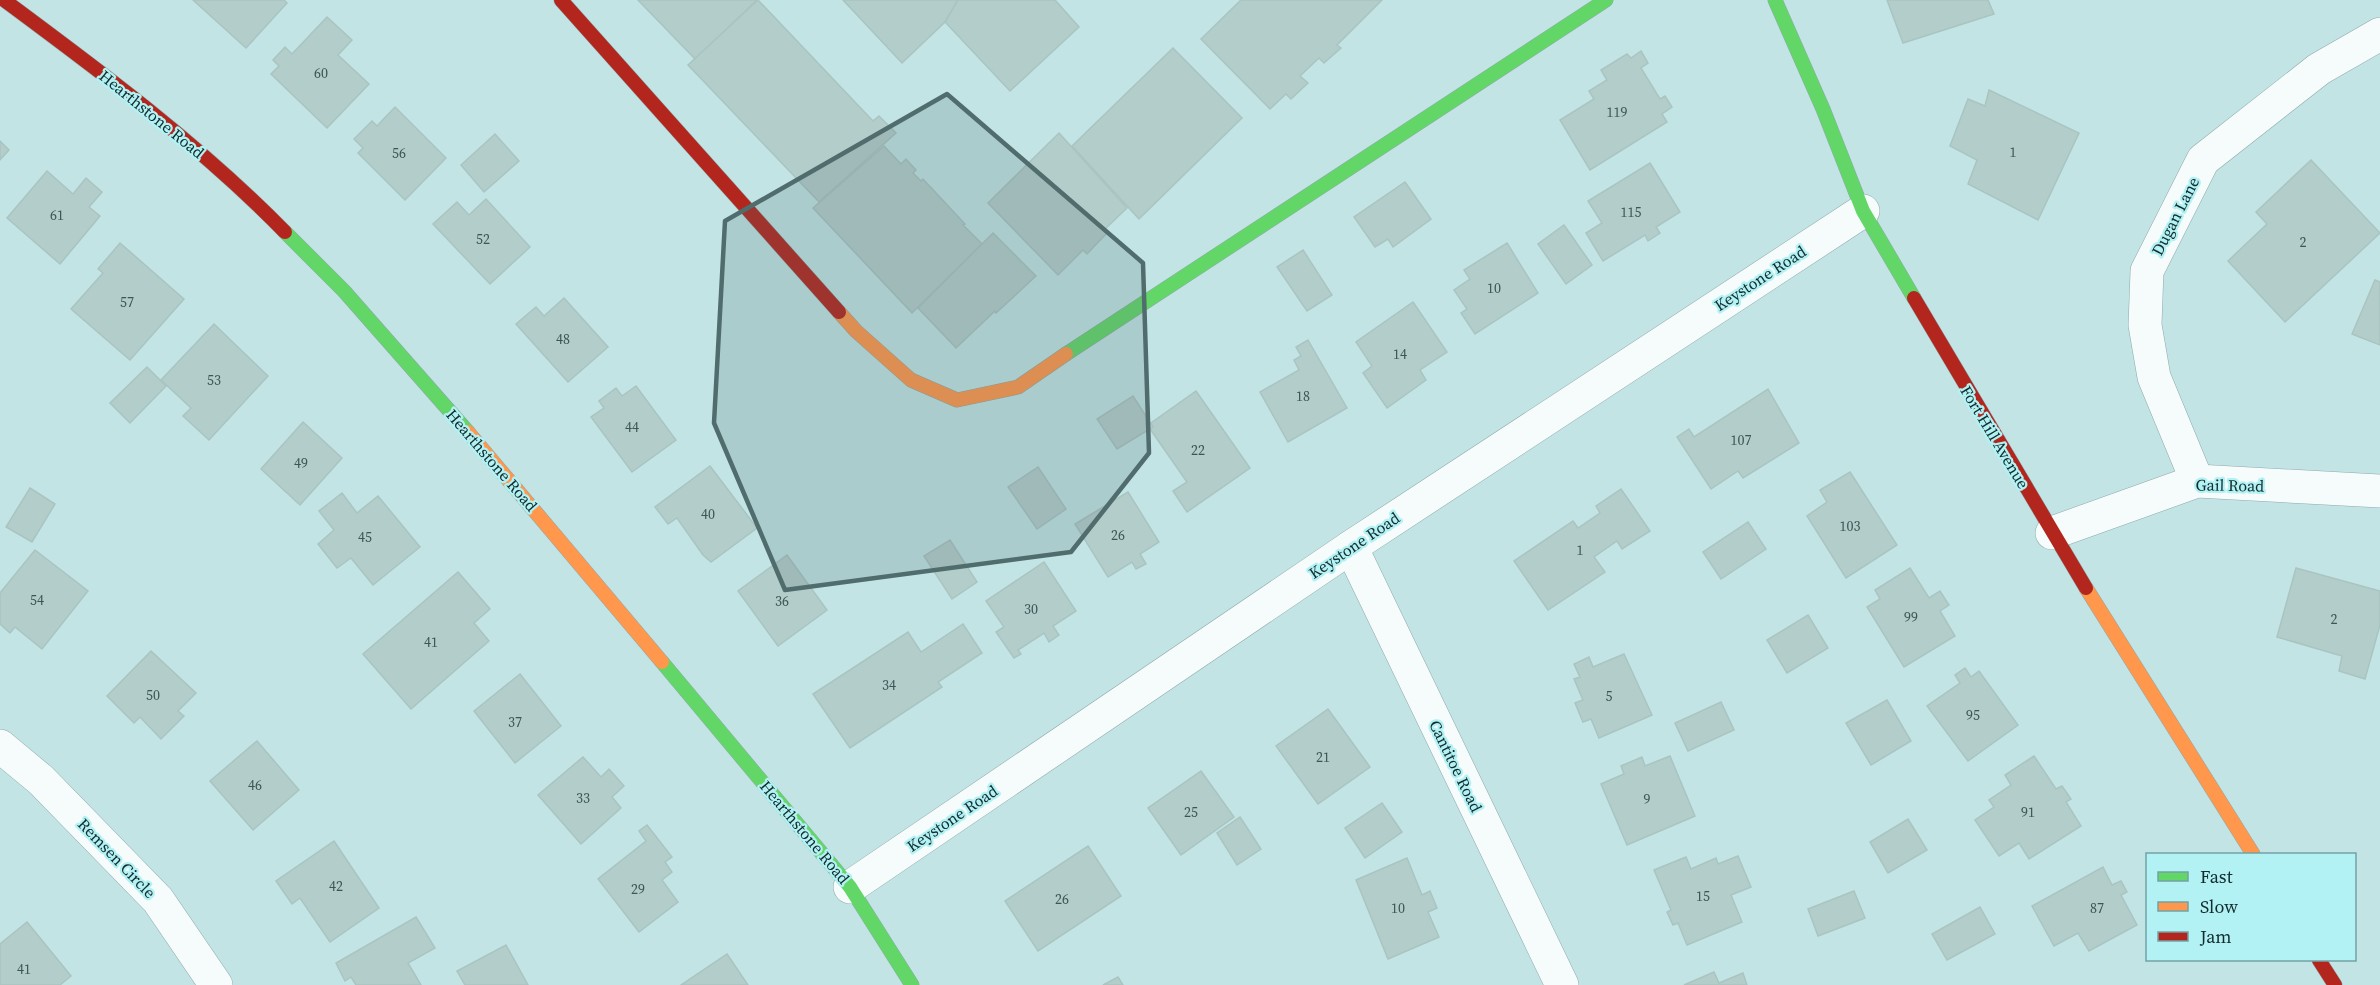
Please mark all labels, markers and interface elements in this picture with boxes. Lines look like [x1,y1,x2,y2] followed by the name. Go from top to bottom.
[314,63,328,83] house number: 60
[95,65,209,163] street label: Hearthstone Road
[1607,102,1628,122] house number: 119
[2010,142,2017,162] house number: 1
[392,143,406,163] house number: 56
[2146,173,2204,259] street label: Dugan Lane
[1621,202,1642,222] house number: 115
[50,205,64,225] house number: 61
[476,229,490,249] house number: 52
[2300,232,2307,252] house number: 2
[1710,240,1810,316] street label: Keystone Road
[1487,278,1501,298] house number: 10
[120,292,134,312] house number: 57
[556,329,570,349] house number: 48
[1393,344,1407,364] house number: 14
[207,370,221,390] house number: 53
[1956,381,2034,493] street label: Fort Hill Avenue
[1296,386,1310,406] house number: 18
[441,404,543,516] street label: Hearthstone Road
[625,417,639,437] house number: 44
[1731,430,1752,450] house number: 107
[1191,440,1205,460] house number: 22
[294,453,308,473] house number: 49
[2196,473,2264,497] street label: Gail Road
[701,504,715,524] house number: 40
[1304,506,1404,584] street label: Keystone Road
[1840,516,1861,536] house number: 103
[1111,525,1125,545] house number: 26
[358,527,372,547] house number: 45
[1577,540,1584,560] house number: 1
[30,590,44,610] house number: 54
[775,591,789,611] house number: 36
[1024,599,1038,619] house number: 30
[1904,607,1918,627] house number: 99
[2331,609,2338,629] house number: 2
[424,632,438,652] house number: 41
[882,675,896,695] house number: 34
[146,685,160,705] house number: 50
[1606,686,1613,706] house number: 5
[1966,705,1980,725] house number: 95
[508,712,522,732] house number: 37
[1424,716,1488,816] street label: Cantitoe Road
[1316,747,1330,767] house number: 21
[248,775,262,795] house number: 46
[755,776,855,888] street label: Hearthstone Road
[902,779,1002,857] street label: Keystone Road
[576,788,590,808] house number: 33
[1644,789,1651,809] house number: 9
[1184,802,1198,822] house number: 25
[2021,802,2035,822] house number: 91
[73,813,161,903] street label: Remsen Circle
[2146,853,2356,961] legend
[2200,864,2233,889] text: Fast
[329,876,343,896] house number: 42
[631,879,645,899] house number: 29
[1696,886,1710,906] house number: 15
[1055,889,1069,909] house number: 26
[2200,894,2238,919] text: Slow
[1391,898,1405,918] house number: 10
[2090,898,2104,918] house number: 87
[2199,924,2232,949] text: Jam
[17,959,31,979] house number: 41

